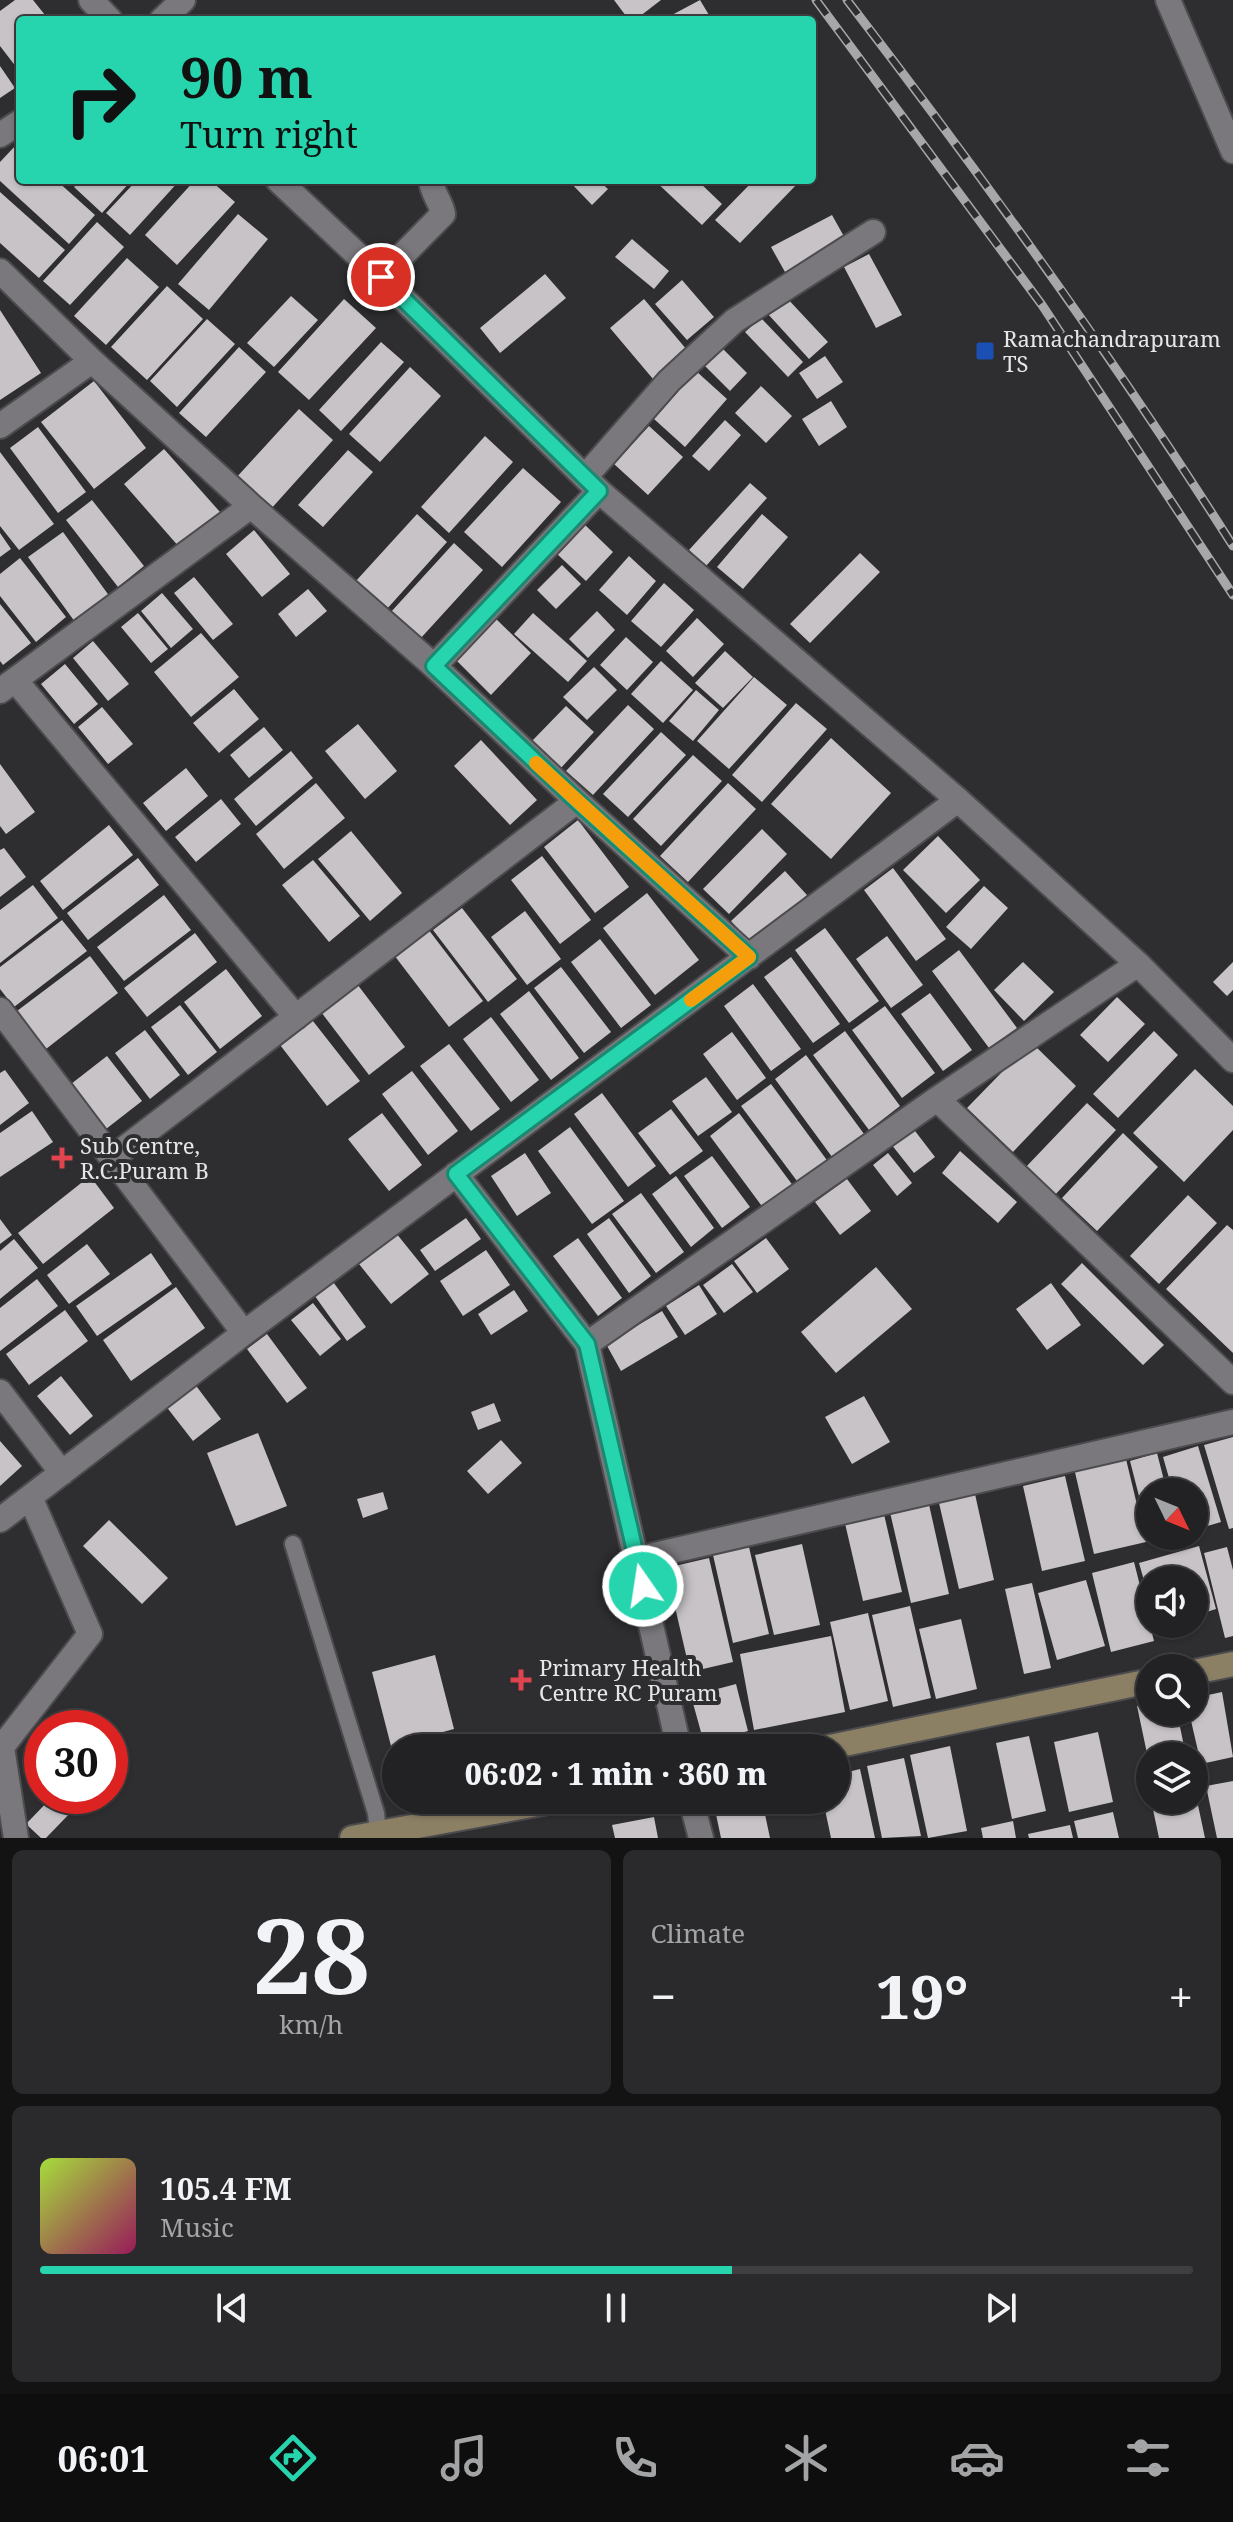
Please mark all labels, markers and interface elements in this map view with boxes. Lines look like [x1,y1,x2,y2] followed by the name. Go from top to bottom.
[180,38,313,114] text: 90 m
[48,48,152,152] icon: right
[180,110,358,159] text: Turn right
[347,243,415,311] pin
[359,255,403,299] icon: arrive
[1003,323,1221,378] place label: Ramachandrapuram TS
[974,340,996,362] marker: Ramachandrapuram TS
[80,1130,209,1185] place label: Sub Centre, R.C.Puram B
[51,1147,73,1169] marker: Sub Centre, R.C.Puram B
[1136,1478,1208,1550] north arrow
[1136,1478,1208,1814] map controls
[601,1544,685,1628] position arrow
[1136,1566,1208,1638] button: sound
[539,1652,718,1707] place label: Primary Health Centre RC Puram
[1136,1654,1208,1726] button: search
[510,1669,532,1691] marker: Primary Health Centre RC Puram
[24,1710,128,1814] speed limit sign: 30
[1136,1742,1208,1814] button: layers
[465,1753,767,1794] text: 06:02 · 1 min · 360 m
[252,1883,370,2024] text: 28
[651,1915,745,1951] text: Climate
[876,1955,968,2037] text: 19°
[651,1966,676,2026] text: −
[1168,1966,1193,2026] text: +
[279,2006,343,2042] text: km/h
[160,2168,292,2209] text: 105.4 FM
[160,2209,234,2245] text: Music
[210,2286,254,2330] icon: previous
[594,2286,638,2330] icon: pause
[979,2286,1023,2330] icon: next
[265,2430,321,2486] icon: directions
[436,2430,492,2486] icon: music
[607,2430,663,2486] icon: phone
[778,2430,834,2486] icon: climate
[949,2430,1005,2486] icon: car
[1120,2430,1176,2486] icon: filters
[57,2434,150,2483] text: 06:01

